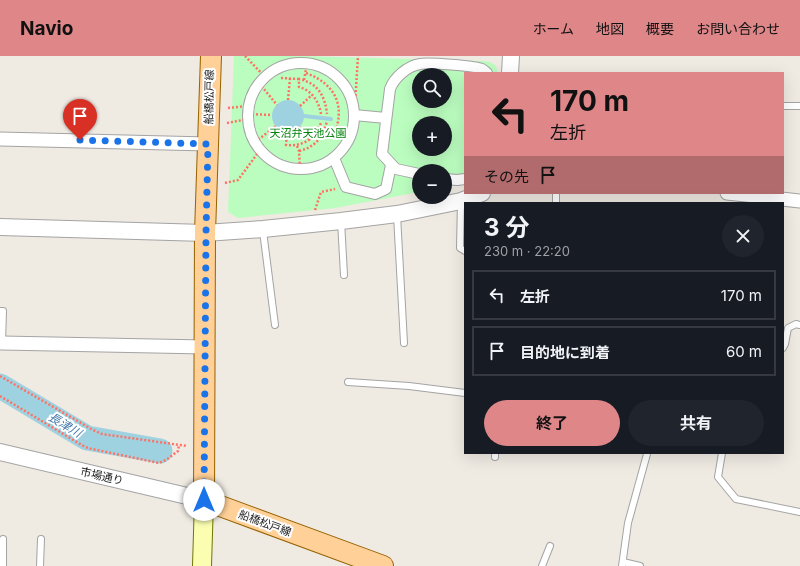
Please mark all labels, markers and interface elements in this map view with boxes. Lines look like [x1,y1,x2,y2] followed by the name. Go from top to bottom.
[20,17,73,40] text: Navio
[532,20,574,37] text: ホーム
[596,20,624,37] text: 地図
[646,20,674,37] text: 概要
[696,20,780,37] text: お問い合わせ
[412,68,452,204] map controls
[412,68,452,108] button: search
[202,69,216,125] street label: 船橋松戸線
[550,84,629,118] text: 170 m
[484,88,536,140] icon: left
[63,99,97,140] pin
[69,105,91,127] icon: arrive
[412,116,452,156] button: +
[550,122,586,143] text: 左折
[270,126,347,140] park label: 天沼弁天池公園
[412,164,452,204] button: −
[537,164,559,186] icon: arrive
[484,167,529,186] text: その先
[484,213,529,242] text: 3 分
[722,215,764,257] button: close
[484,243,570,259] text: 230 m · 22:20
[486,284,508,306] icon: left
[721,286,762,305] text: 170 m
[520,287,550,306] text: 左折
[486,340,508,362] icon: arrive
[726,342,762,361] text: 60 m
[520,343,610,362] text: 目的地に到着
[484,400,620,446] button: 終了
[628,400,764,446] button: 共有
[46,409,86,441] water label: 長津川
[79,464,125,488] street label: 市場通り
[183,479,225,521] position arrow
[237,507,293,539] street label: 船橋松戸線

